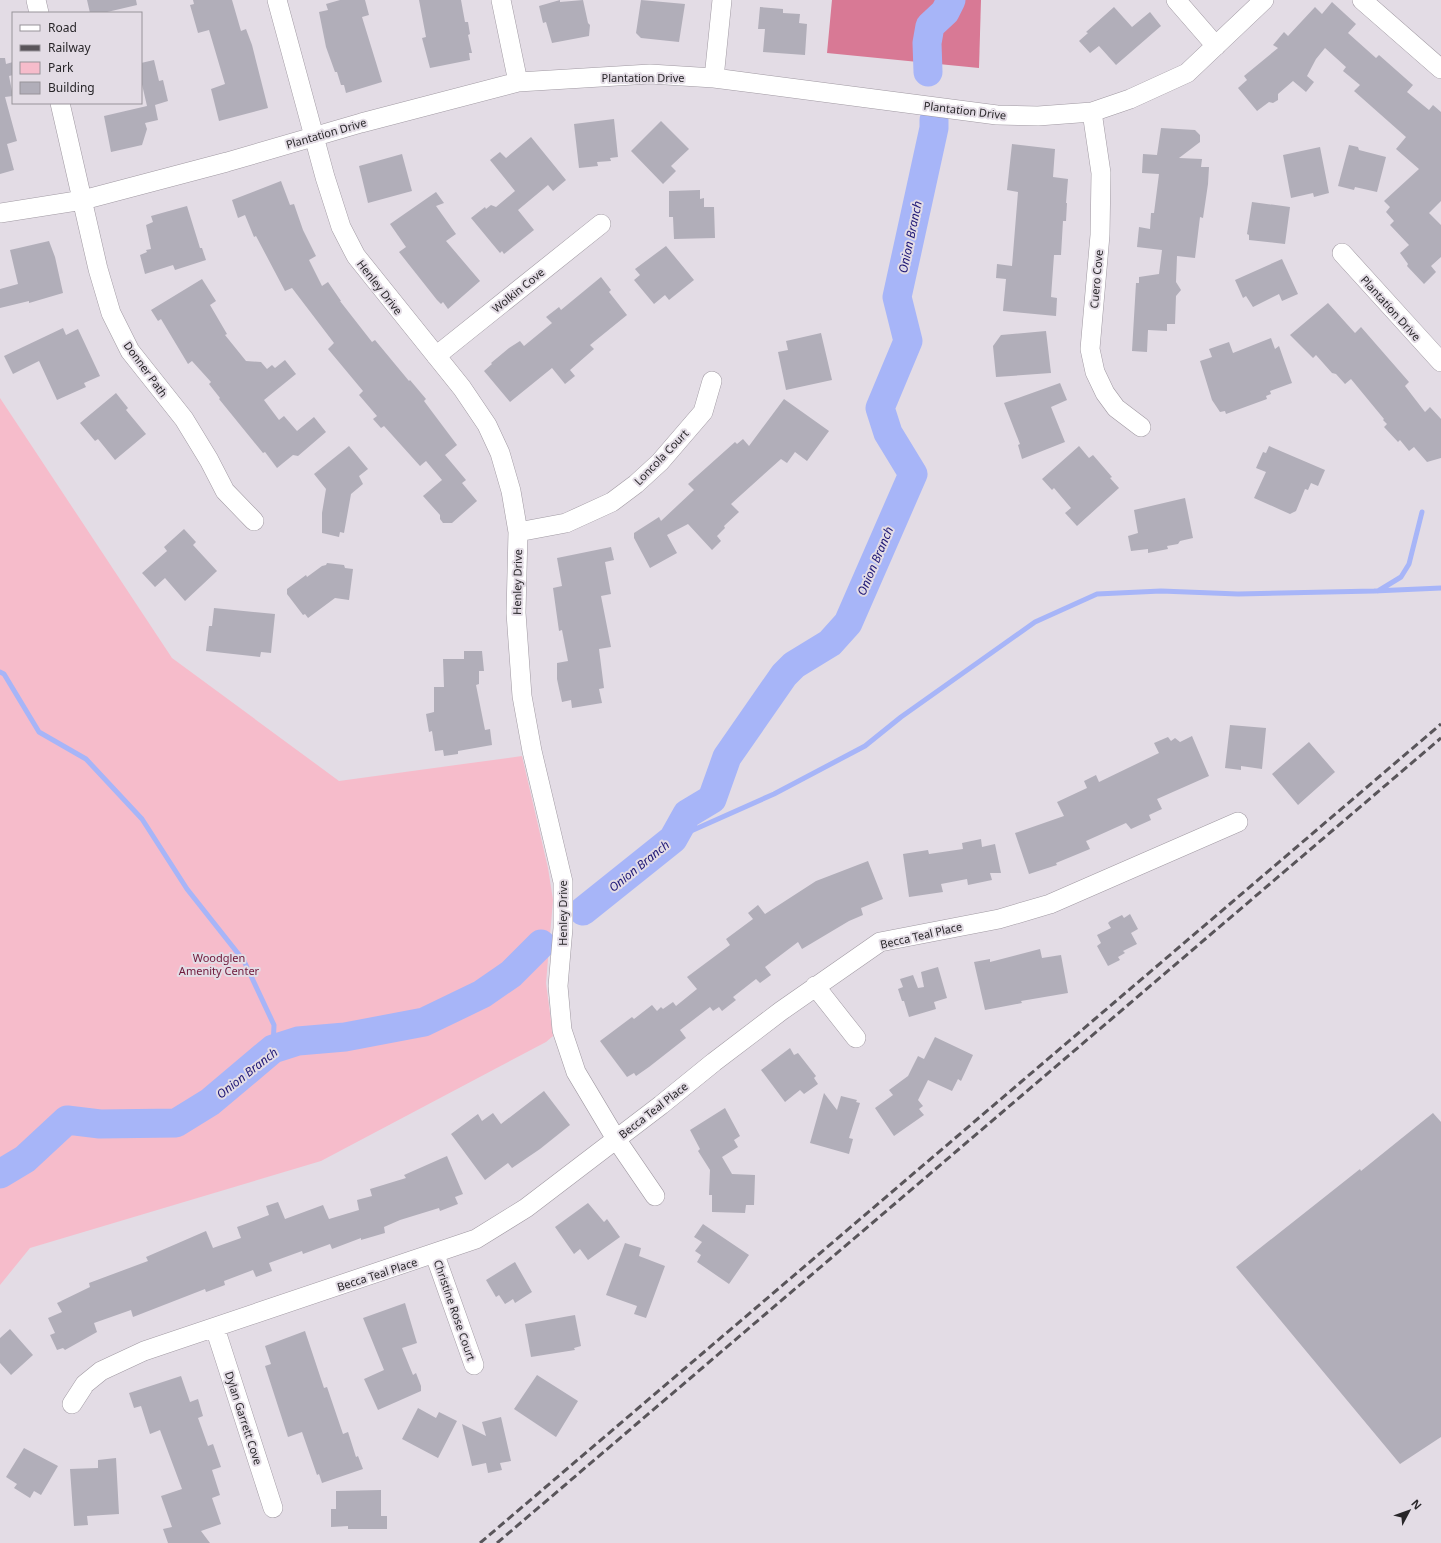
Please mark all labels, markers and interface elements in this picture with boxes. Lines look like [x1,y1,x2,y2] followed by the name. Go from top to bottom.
[12,12,142,104] legend
[48,19,77,36] text: Road
[48,39,92,56] text: Railway
[48,59,74,76] text: Park
[602,70,684,85] street label: Plantation Drive
[48,79,95,96] text: Building
[923,98,1007,122] street label: Plantation Drive
[284,114,368,152] street label: Plantation Drive
[894,199,926,275] water label: Onion Branch
[1086,249,1106,309] street label: Cuero Cove
[354,257,406,317] street label: Henley Drive
[489,264,547,316] street label: Wolkin Cove
[1358,272,1424,344] street label: Plantation Drive
[121,338,171,400] street label: Donner Path
[631,426,691,488] street label: Loncola Court
[853,524,897,598] water label: Onion Branch
[509,549,525,615] street label: Henley Drive
[605,836,673,896] water label: Onion Branch
[555,880,570,946] street label: Henley Drive
[879,918,963,952] street label: Becca Teal Place
[179,950,260,978] park label: Woodglen Amenity Center
[213,1044,281,1102] water label: Onion Branch
[615,1078,691,1142] street label: Becca Teal Place
[335,1254,419,1294] street label: Becca Teal Place
[431,1258,479,1362] street label: Christine Rose Court
[222,1369,266,1467] street label: Dylan Garrett Cove
[1389,1491,1429,1531] north arrow
[1408,1496,1426,1512] text: N

